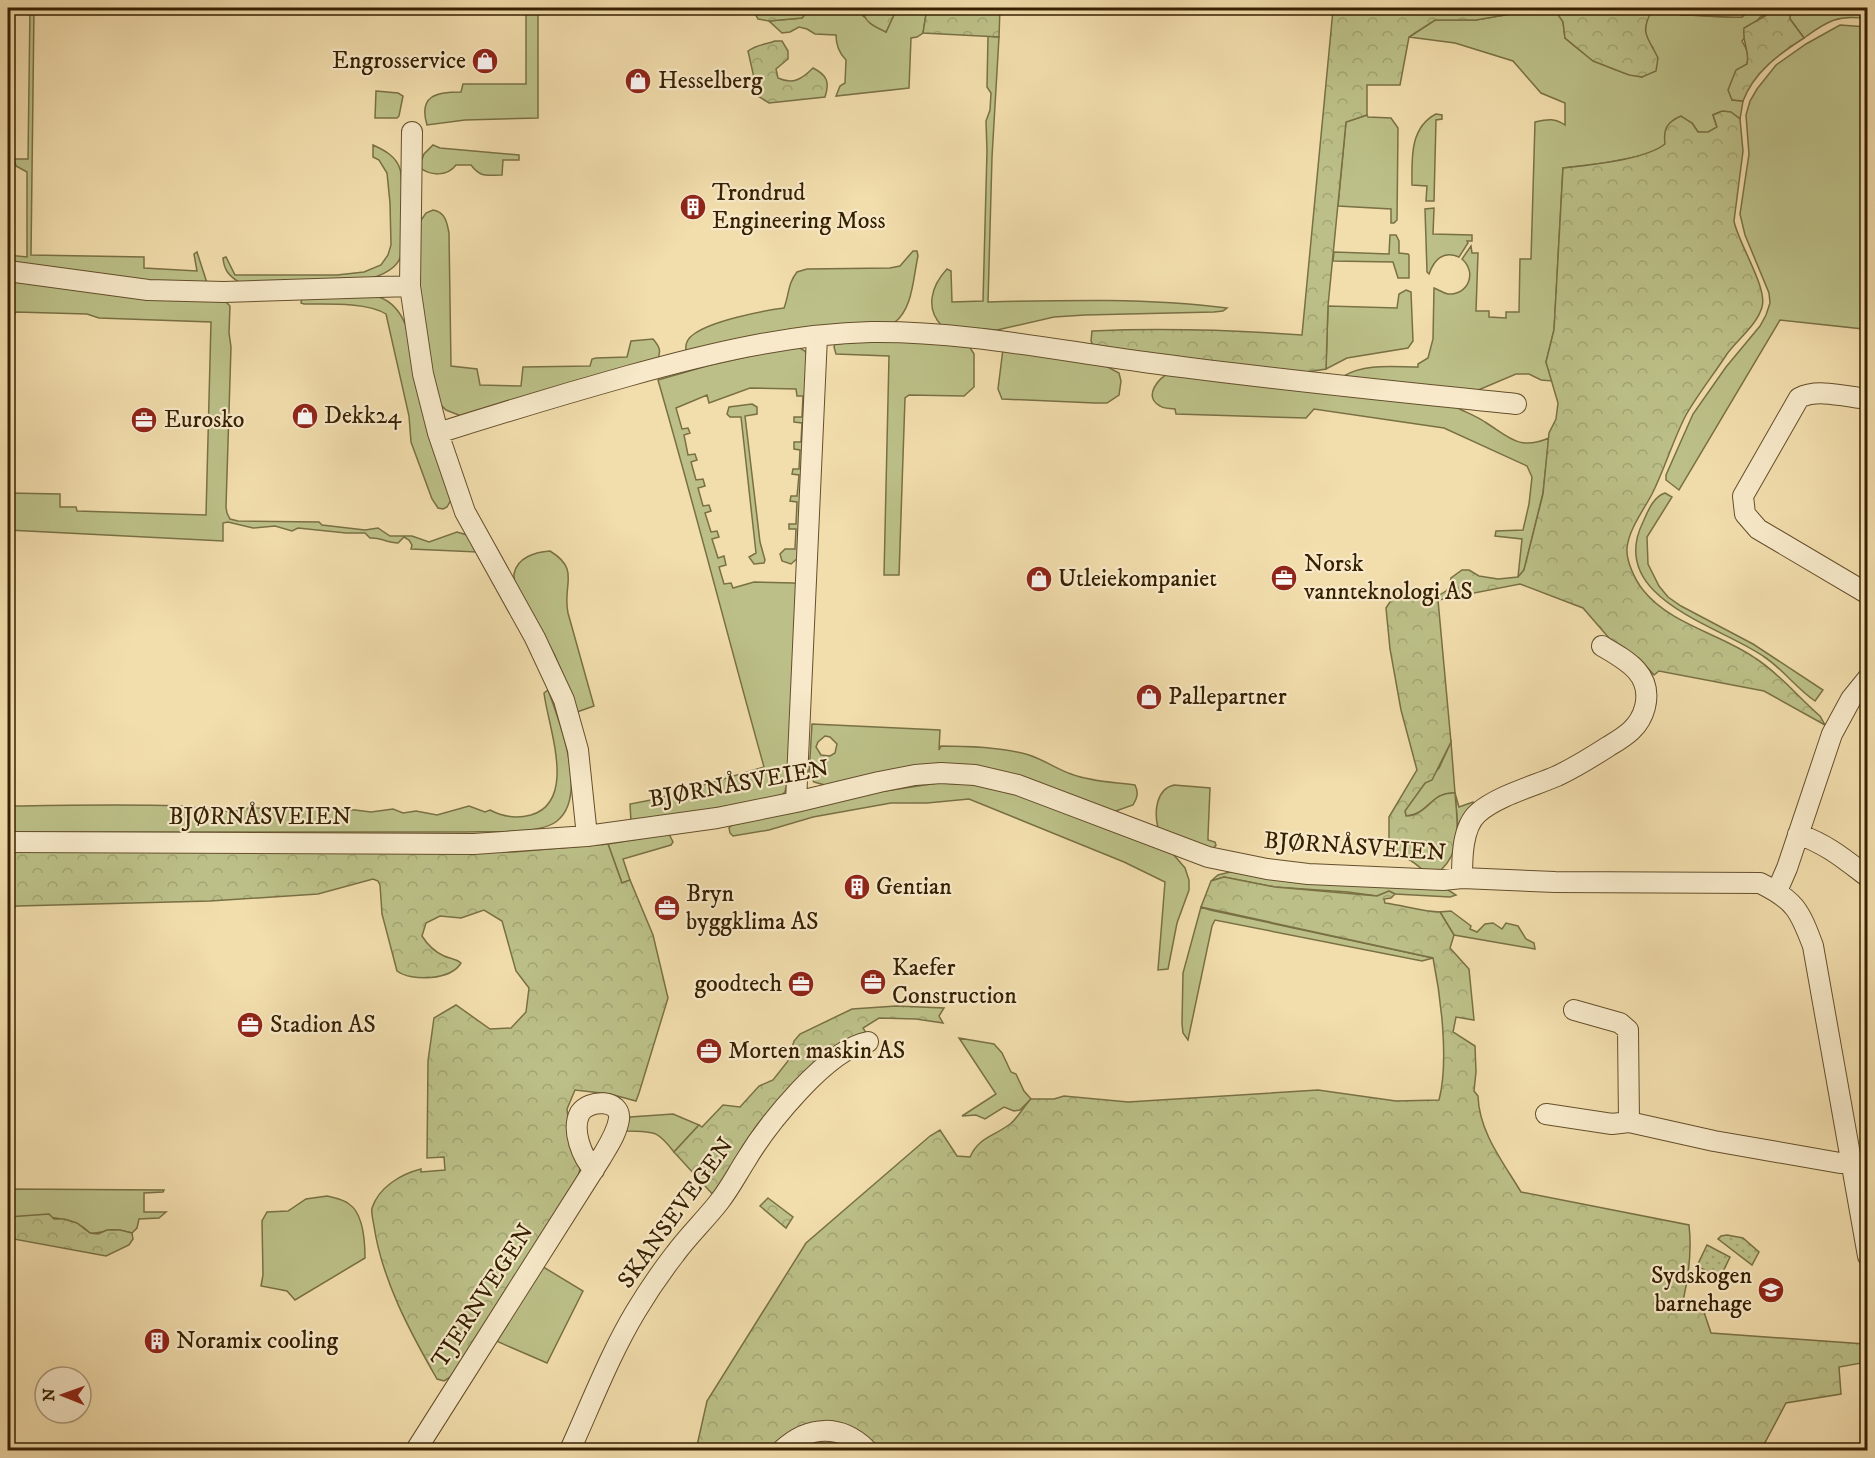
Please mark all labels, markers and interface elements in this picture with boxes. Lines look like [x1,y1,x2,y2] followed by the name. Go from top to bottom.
[332,46,466,76] place label: Engrosservice
[470,46,500,76] shop icon: Engrosservice
[623,66,653,96] shop icon: Hesselberg
[658,66,763,96] place label: Hesselberg
[712,178,886,236] place label: Trondrud Engineering Moss
[678,192,708,222] building icon: Trondrud Engineering Moss
[290,401,320,431] shop icon: Dekk24
[324,401,402,431] place label: Dekk24
[129,405,159,435] office icon: Eurosko
[164,405,245,435] place label: Eurosko
[1303,549,1473,607] place label: Norsk vannteknologi AS
[1269,563,1299,593] office icon: Norsk vannteknologi AS
[1024,564,1054,594] shop icon: Utleiekompaniet
[1058,564,1217,594] place label: Utleiekompaniet
[1134,682,1164,712] shop icon: Pallepartner
[1168,682,1287,712] place label: Pallepartner
[646,752,832,815] street label: BJØRNÅSVEIEN
[169,801,351,832] street label: BJØRNÅSVEIEN
[1263,825,1447,868] street label: BJØRNÅSVEIEN
[842,872,872,902] building icon: Gentian
[876,872,952,902] place label: Gentian
[686,879,819,937] place label: Bryn byggklima AS
[652,893,682,923] office icon: Bryn byggklima AS
[892,953,1017,1011] place label: Kaefer Construction
[858,967,888,997] office icon: Kaefer Construction
[694,969,782,999] place label: goodtech
[786,969,816,999] office icon: goodtech
[235,1010,265,1040] office icon: Stadion AS
[270,1010,376,1040] place label: Stadion AS
[694,1036,724,1066] office icon: Morten maskin AS
[728,1036,905,1066] place label: Morten maskin AS
[611,1132,741,1294] street label: SKANSEVEGEN
[425,1218,541,1374] street label: TJERNVEGEN
[1651,1261,1752,1319] place label: Sydskogen barnehage
[1756,1275,1786,1305] school or university icon: Sydskogen barnehage
[142,1326,172,1356] building icon: Noramix cooling
[176,1326,339,1356] place label: Noramix cooling
[33,1365,93,1425] north arrow
[39,1388,59,1401] text: N

